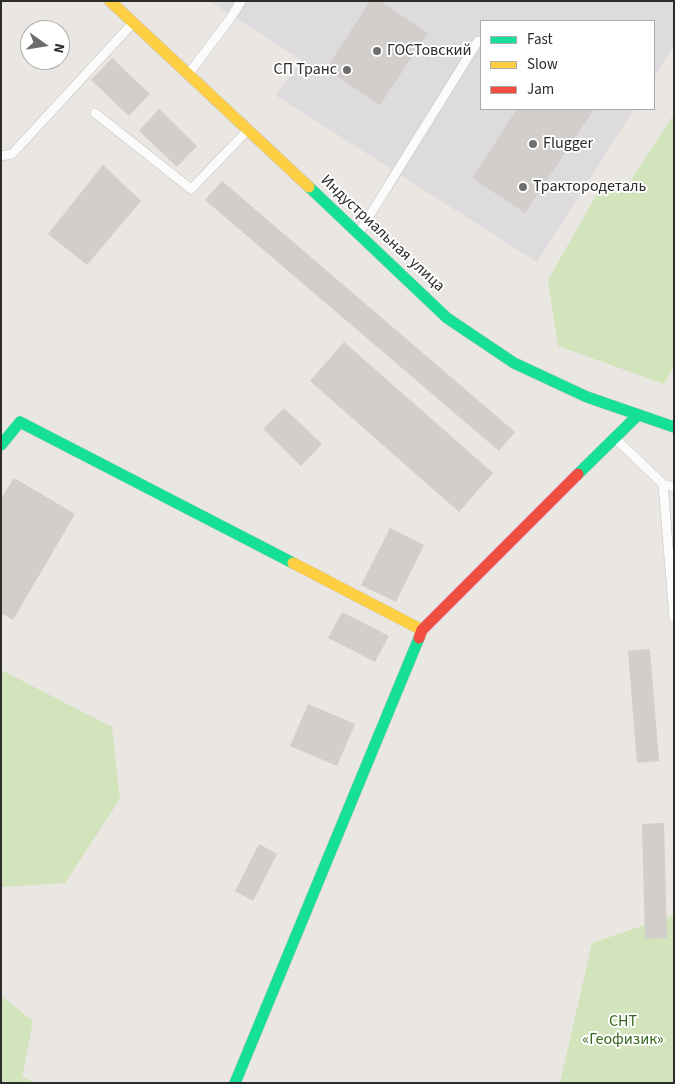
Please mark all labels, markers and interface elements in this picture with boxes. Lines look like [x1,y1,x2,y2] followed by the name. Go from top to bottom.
[20,20,70,70] north arrow
[480,20,655,110] legend
[527,29,553,50] text: Fast
[48,41,69,55] text: N
[387,41,471,61] place label: ГОСТовский
[371,45,383,57] marker: ГОСТовский
[527,54,558,75] text: Slow
[273,60,337,80] place label: СП Транс
[341,64,353,76] marker: СП Транс
[527,79,554,100] text: Jam
[543,134,593,154] place label: Flugger
[527,138,539,150] marker: Flugger
[316,172,448,296] street label: Индустриальная улица
[533,177,646,197] place label: Трактородеталь
[517,181,529,193] marker: Трактородеталь
[582,1012,664,1050] park label: СНТ «Геофизик»

